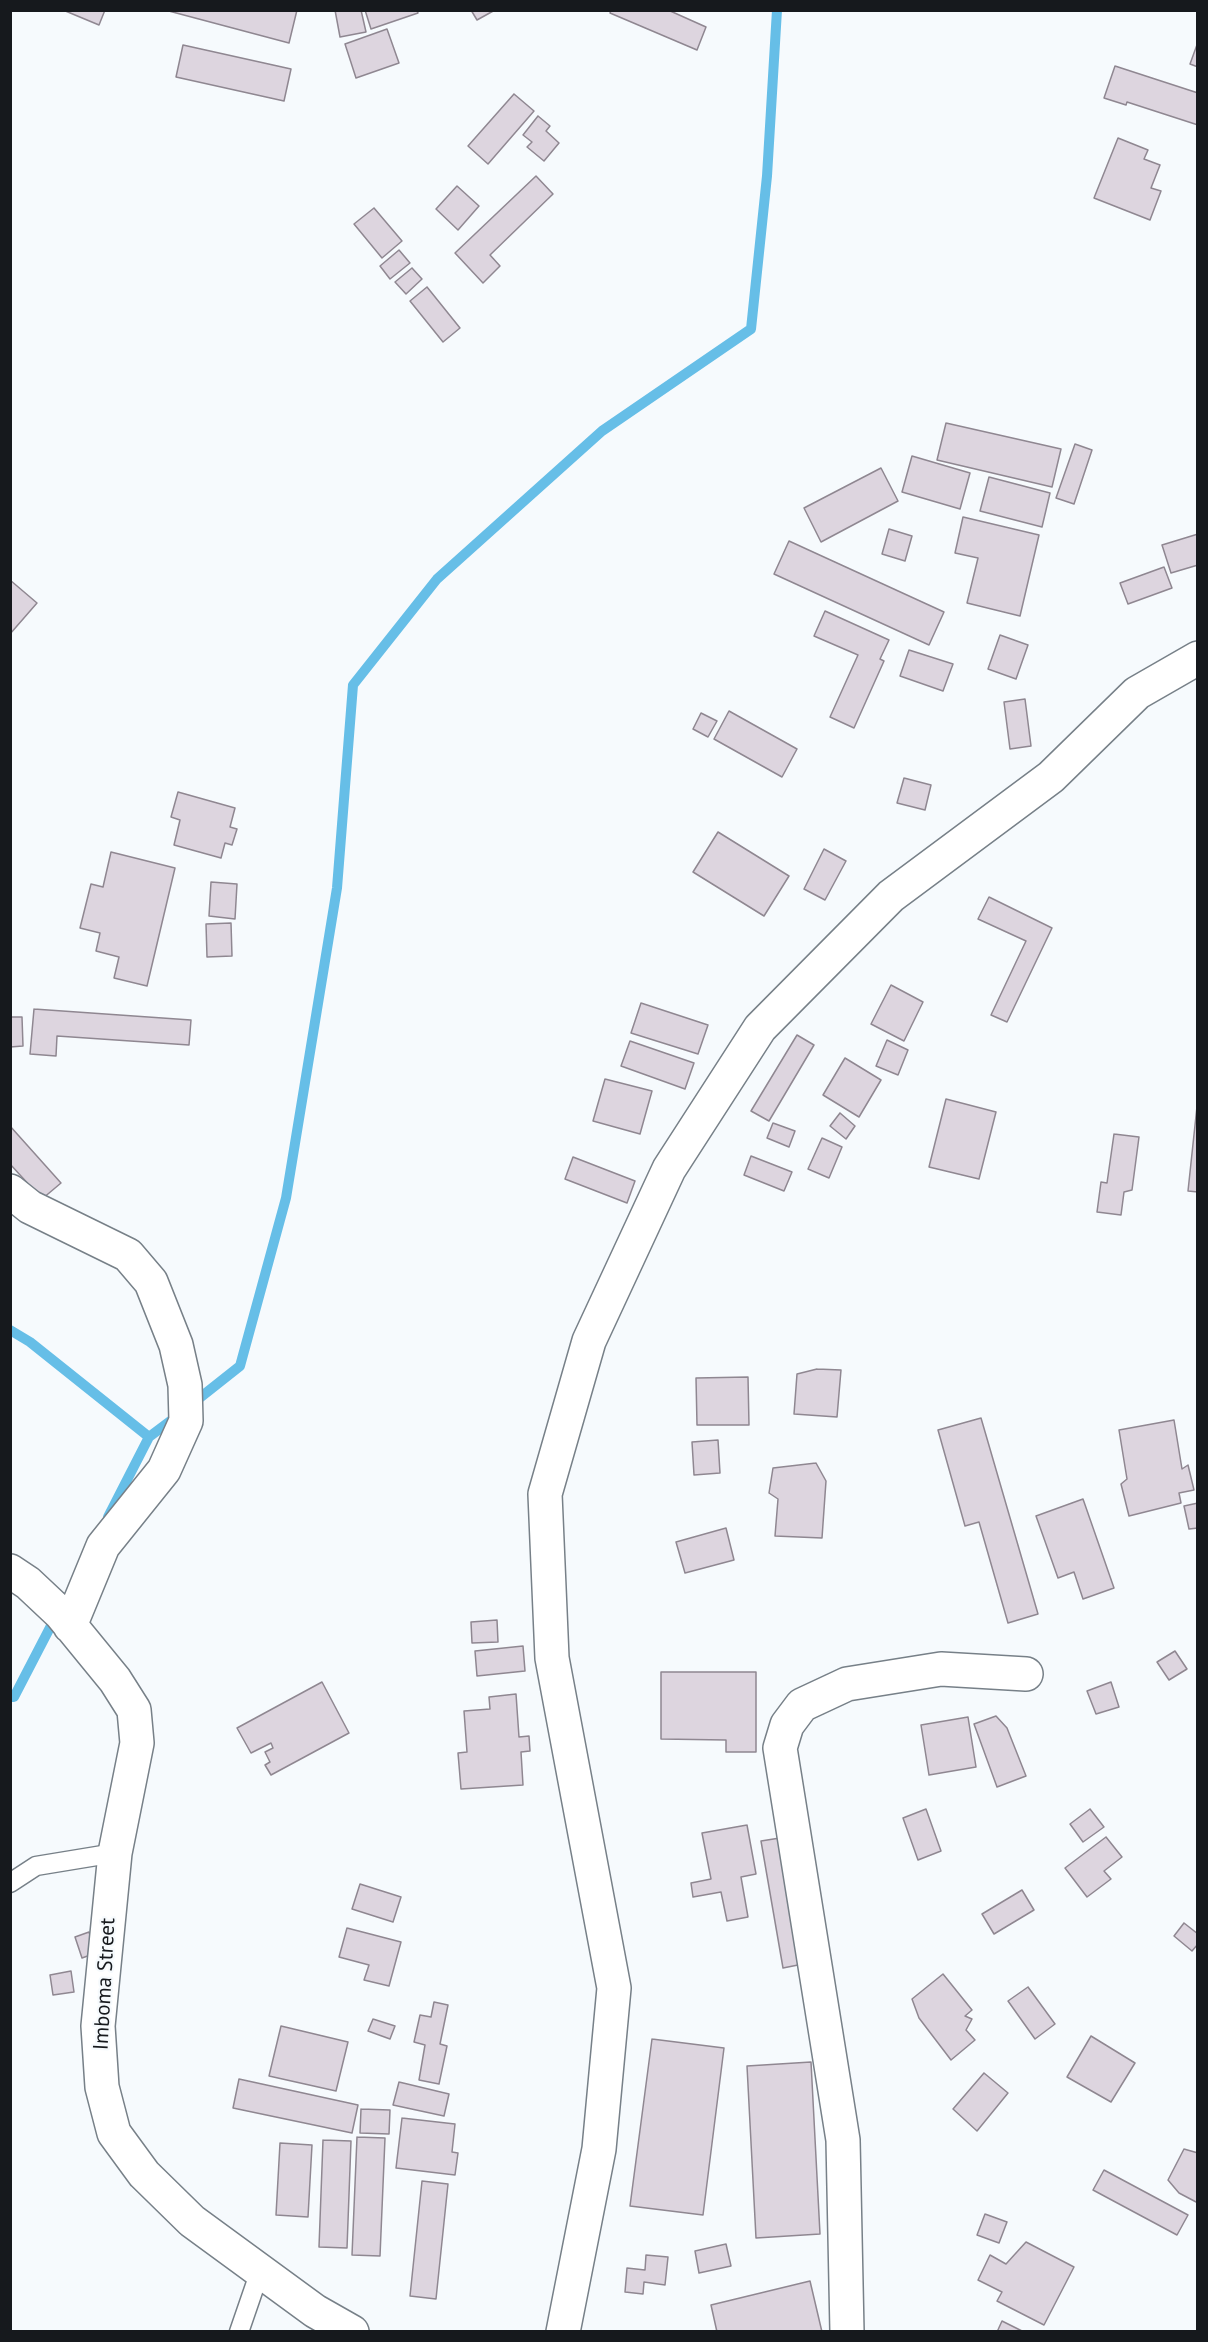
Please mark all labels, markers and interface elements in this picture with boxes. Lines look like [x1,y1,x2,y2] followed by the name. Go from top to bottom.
[89,1917,121,2051] street label: Imboma Street

